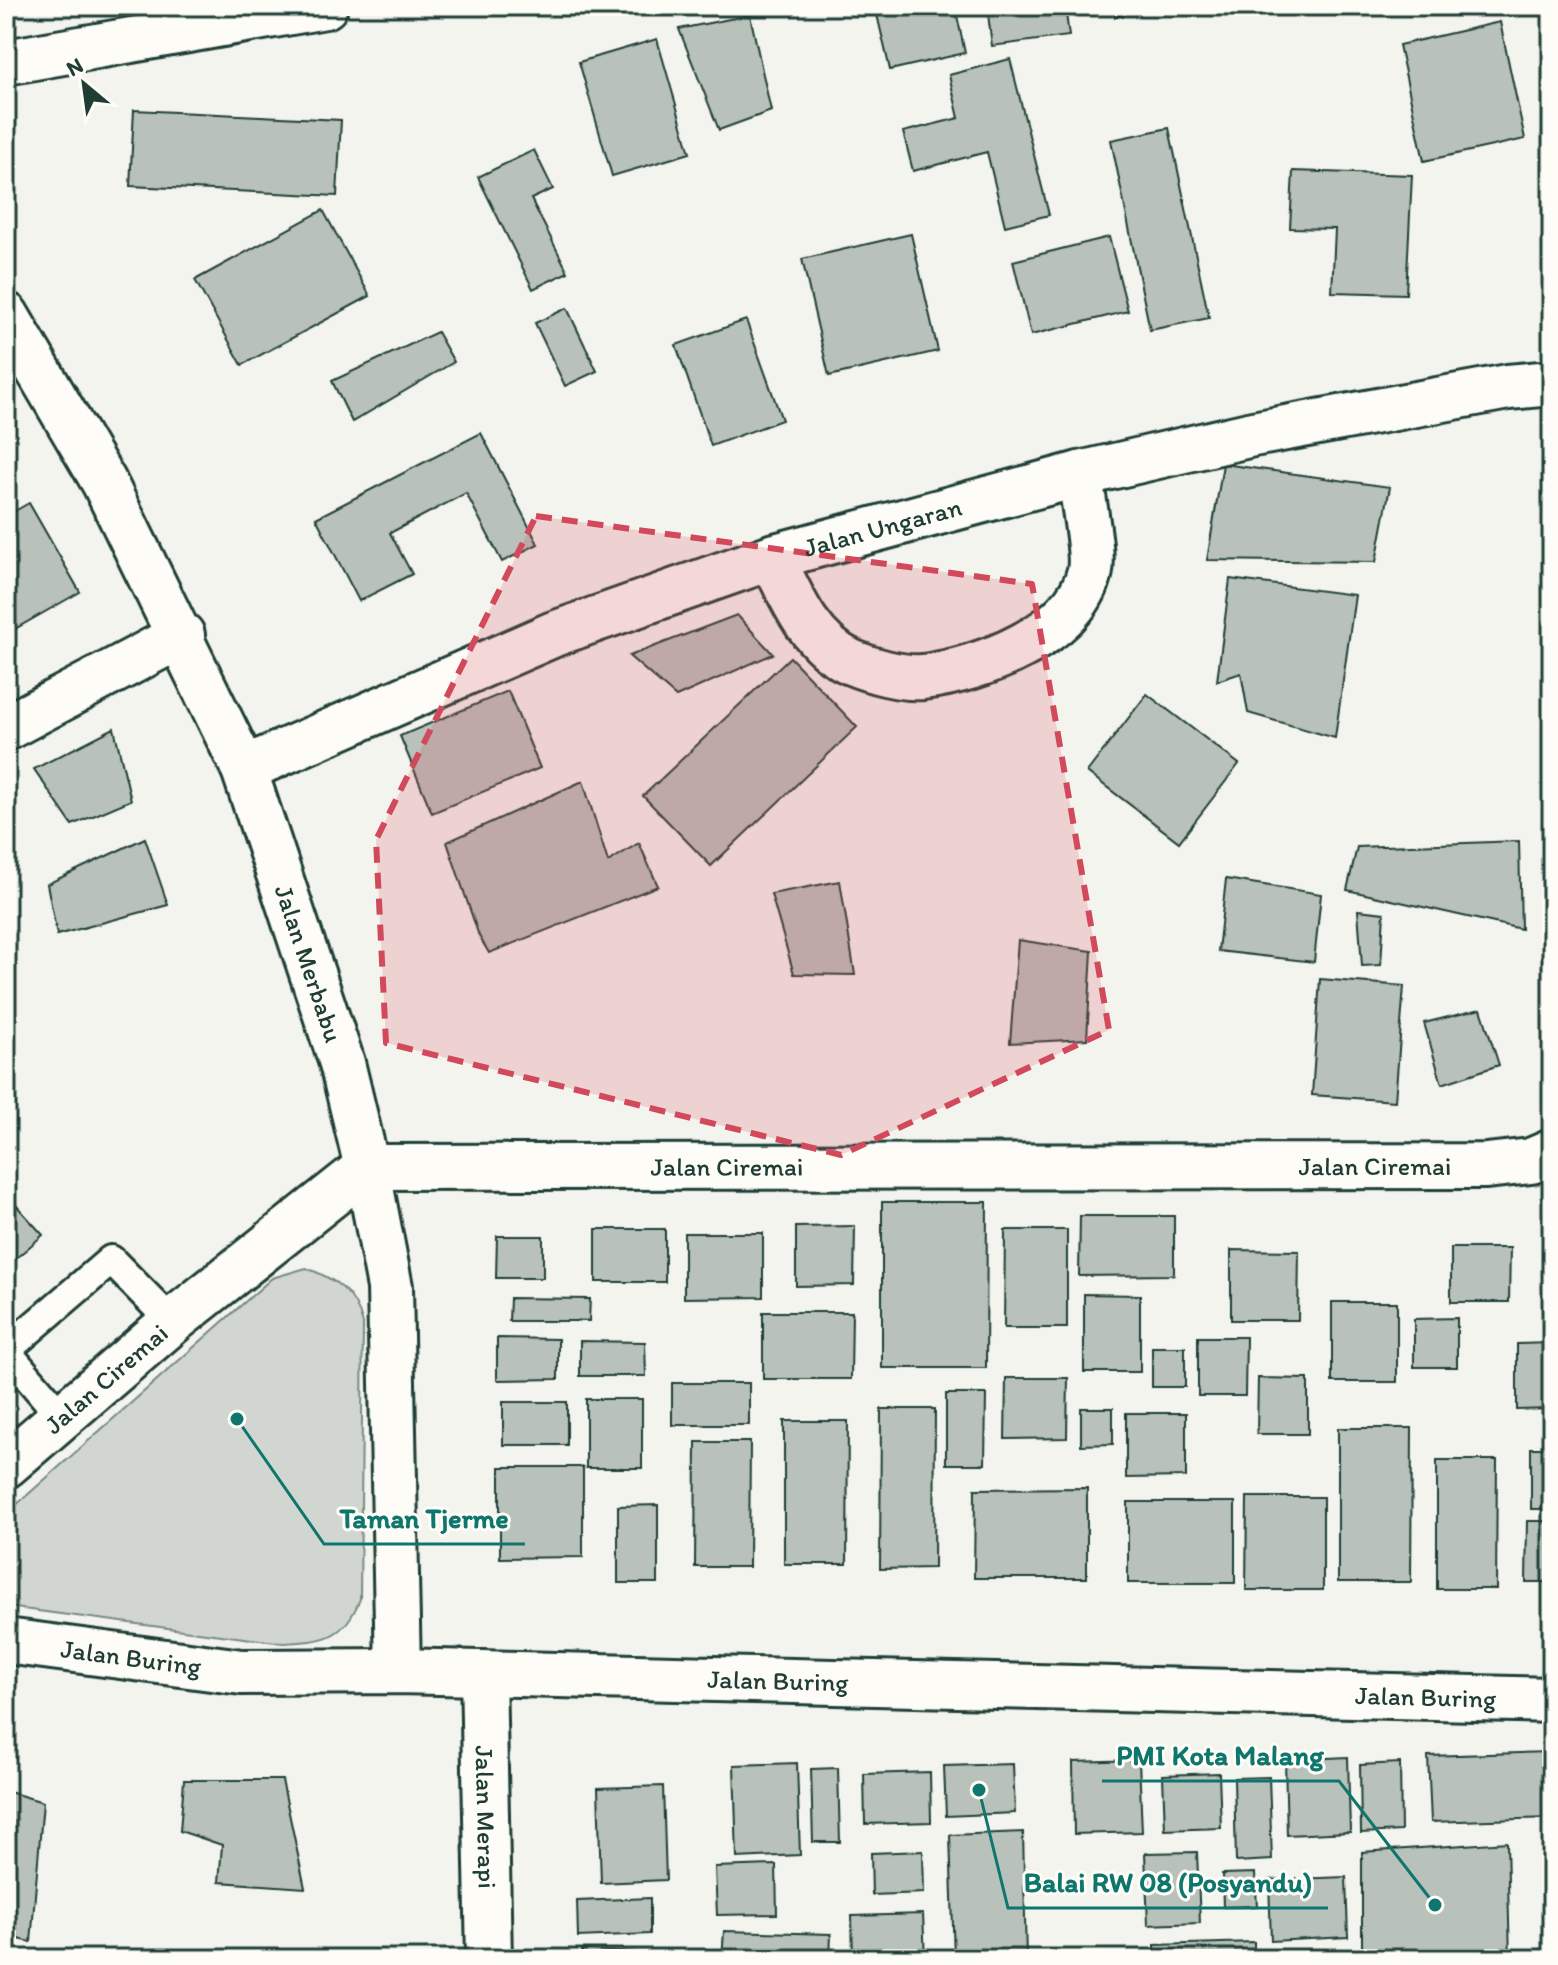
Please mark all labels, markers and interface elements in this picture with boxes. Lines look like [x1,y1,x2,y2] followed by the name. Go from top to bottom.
[44,44,124,124] north arrow
[62,52,88,82] text: N
[800,491,966,564] street label: Jalan Ungaran
[268,881,350,1046] street label: Jalan Merbabu
[1299,1150,1451,1182] street label: Jalan Ciremai
[651,1151,803,1183] street label: Jalan Ciremai
[38,1317,174,1441] street label: Jalan Ciremai
[324,1492,525,1544] callout: Taman Tjerme
[338,1501,509,1535] text: Taman Tjerme
[59,1632,204,1683] street label: Jalan Buring
[707,1663,850,1698] street label: Jalan Buring
[1355,1679,1498,1715] street label: Jalan Buring
[1102,1729,1339,1781] callout: PMI Kota Malang
[1116,1738,1324,1772] text: PMI Kota Malang
[469,1745,504,1889] street label: Jalan Merapi
[1008,1856,1328,1908] callout: Balai RW 08 (Posyandu)
[1024,1865,1312,1899] text: Balai RW 08 (Posyandu)

